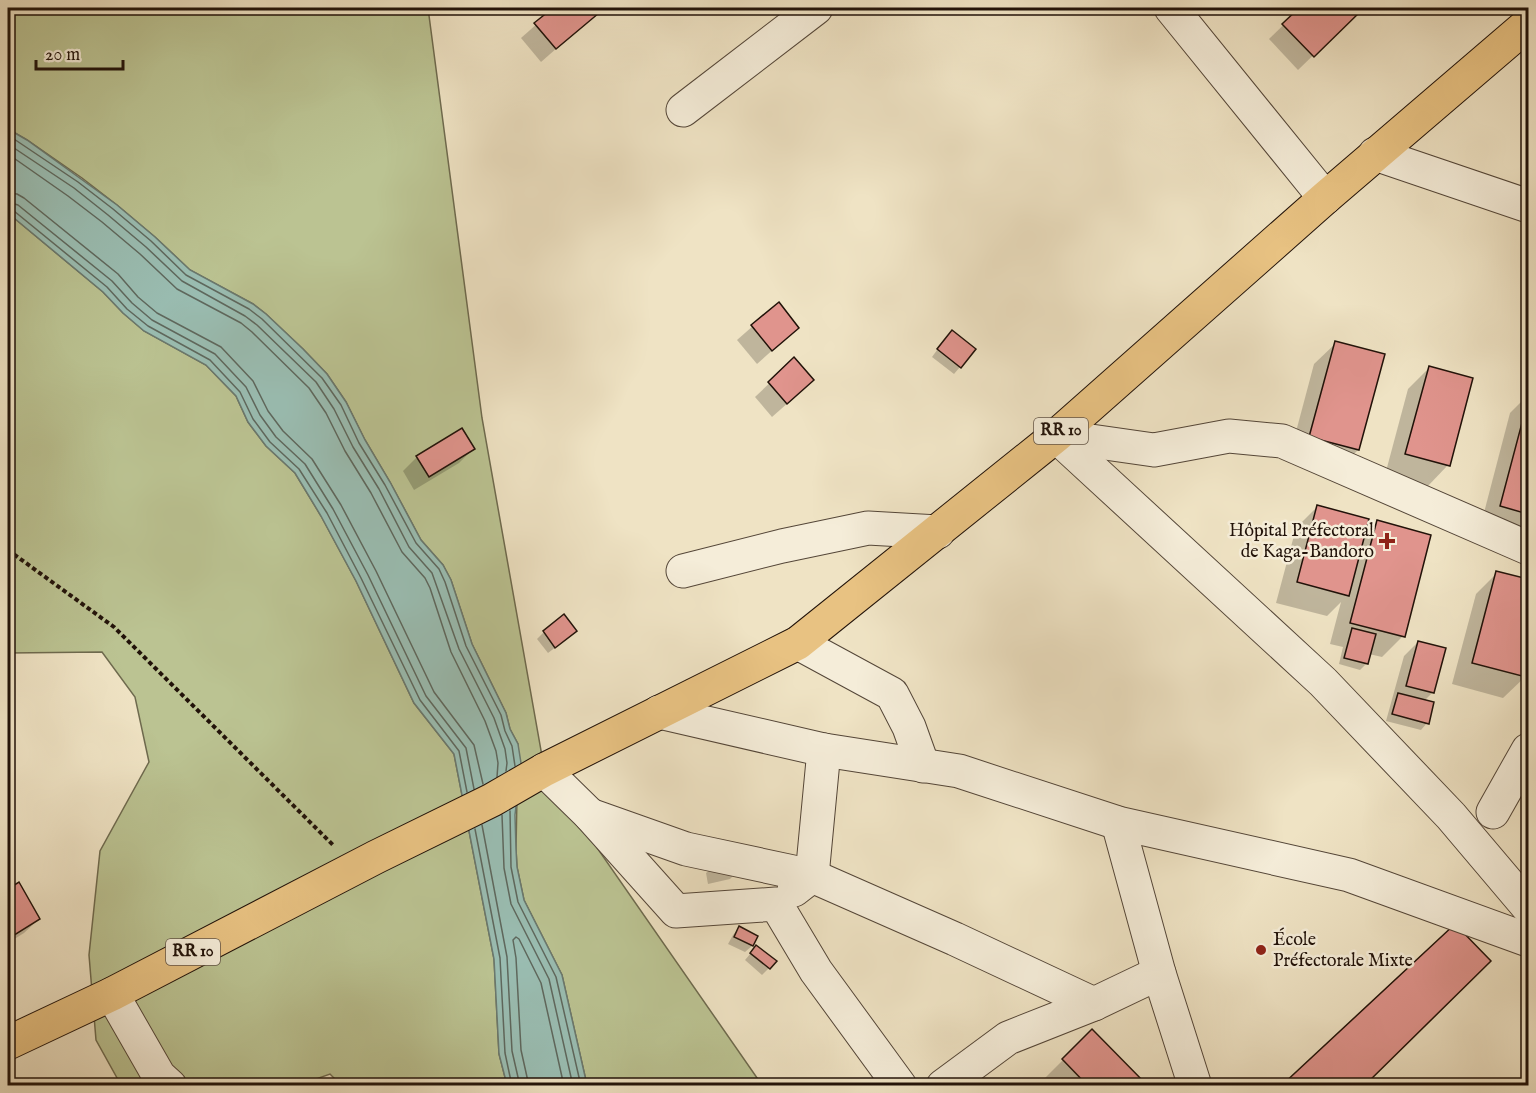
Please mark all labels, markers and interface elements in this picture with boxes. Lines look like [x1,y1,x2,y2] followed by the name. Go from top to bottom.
[36,33,123,71] scale bar
[45,44,80,67] text: 20 m
[1034,418,1088,444] road number: RR 10
[1229,520,1374,564] place label: Hôpital Préfectoral de Kaga-Bandoro
[1378,532,1396,550] marker: Hôpital Préfectoral de Kaga-Bandoro
[1273,927,1413,973] place label: École Préfectorale Mixte
[166,939,220,965] road number: RR 10
[1254,943,1268,957] marker: École Préfectorale Mixte

